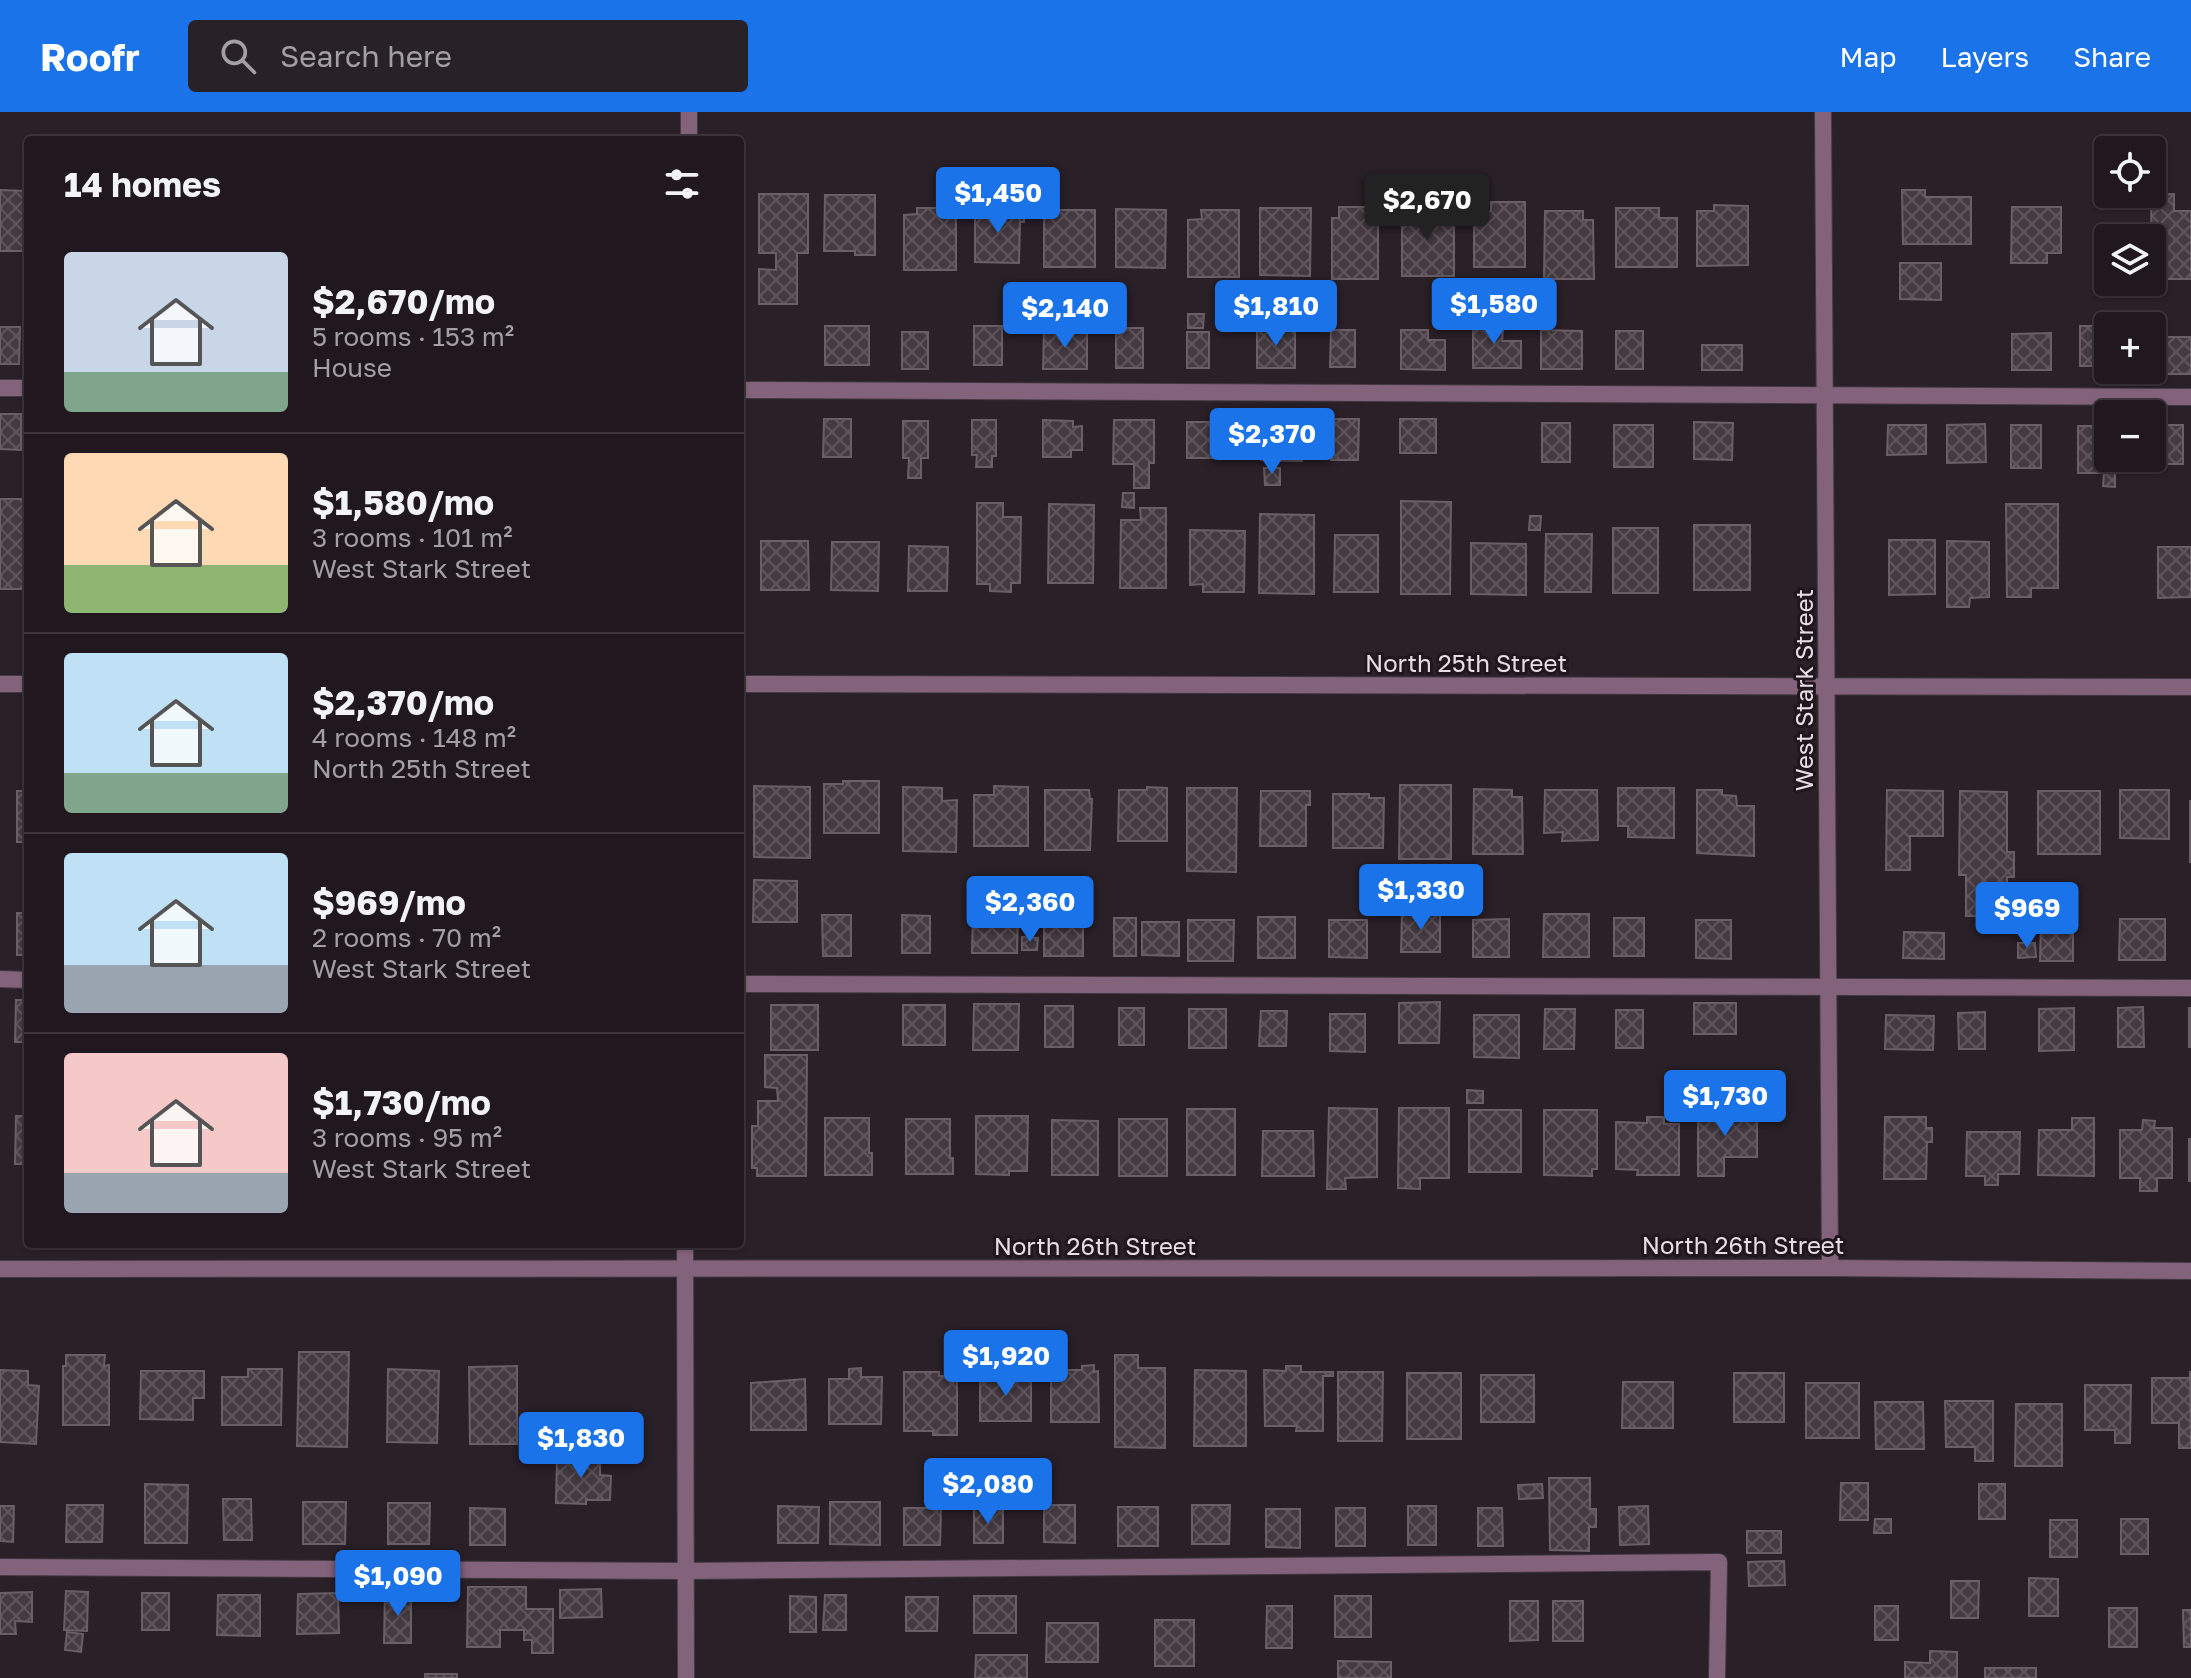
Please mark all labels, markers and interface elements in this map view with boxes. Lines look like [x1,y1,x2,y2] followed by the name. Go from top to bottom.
[188,20,748,92] search box
[40,34,140,79] text: Roofr
[216,34,260,78] icon: search
[280,38,452,74] text: Search here
[1839,40,1897,73] text: Map
[1941,40,2029,73] text: Layers
[2073,40,2151,73] text: Share
[2094,136,2166,472] map controls
[2094,136,2166,208] button: locate
[660,162,704,206] icon: filters
[64,164,221,204] text: 14 homes
[933,167,1063,235] pin: $1,450
[1362,174,1492,242] pin: $2,670
[954,177,1042,208] text: $1,450
[1382,184,1472,215] text: $2,670
[2094,224,2166,296] button: layers
[1429,278,1559,346] pin: $1,580
[1211,280,1341,348] pin: $1,810
[312,281,495,321] text: $2,670/mo
[1000,282,1130,350] pin: $2,140
[128,284,224,380] icon: home
[1450,288,1538,319] text: $1,580
[1233,290,1319,321] text: $1,810
[1021,292,1109,323] text: $2,140
[2094,312,2166,384] button: +
[312,321,514,352] text: 5 rooms · 153 m²
[312,352,392,383] text: House
[2094,400,2166,472] button: −
[1207,408,1337,476] pin: $2,370
[1228,418,1316,449] text: $2,370
[312,482,494,522] text: $1,580/mo
[128,485,224,581] icon: home
[312,522,513,553] text: 3 rooms · 101 m²
[312,553,531,584] text: West Stark Street
[1789,589,1818,791] street label: West Stark Street
[1365,648,1567,677] street label: North 25th Street
[312,682,494,722] text: $2,370/mo
[128,685,224,781] icon: home
[312,722,516,753] text: 4 rooms · 148 m²
[312,753,531,784] text: North 25th Street
[1356,864,1486,932] pin: $1,330
[1377,874,1465,905] text: $1,330
[965,876,1095,944] pin: $2,360
[312,882,466,922] text: $969/mo
[1980,882,2074,950] pin: $969
[128,885,224,981] icon: home
[985,886,1075,917] text: $2,360
[1994,892,2060,923] text: $969
[312,922,501,953] text: 2 rooms · 70 m²
[312,953,531,984] text: West Stark Street
[1660,1070,1790,1138] pin: $1,730
[1682,1080,1768,1111] text: $1,730
[312,1082,491,1122] text: $1,730/mo
[128,1085,224,1181] icon: home
[312,1122,502,1153] text: 3 rooms · 95 m²
[312,1153,531,1184] text: West Stark Street
[1642,1230,1844,1259] street label: North 26th Street
[994,1231,1196,1260] street label: North 26th Street
[941,1330,1071,1398] pin: $1,920
[962,1340,1050,1371] text: $1,920
[516,1412,646,1480] pin: $1,830
[537,1422,625,1453] text: $1,830
[923,1458,1053,1526] pin: $2,080
[942,1468,1034,1499] text: $2,080
[333,1550,463,1618] pin: $1,090
[353,1560,443,1591] text: $1,090

